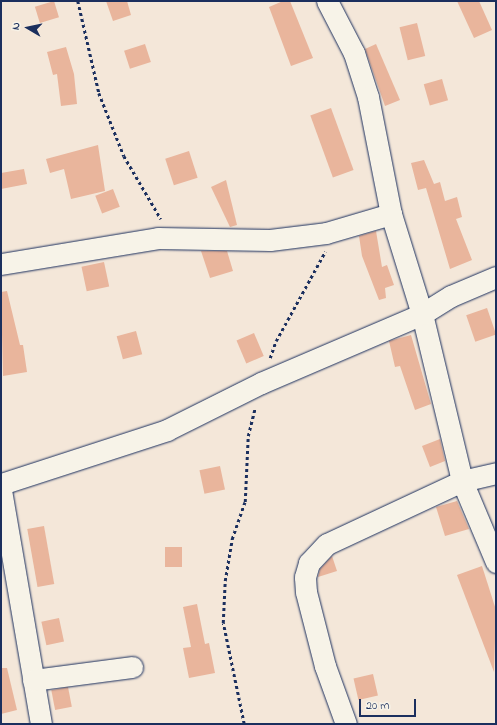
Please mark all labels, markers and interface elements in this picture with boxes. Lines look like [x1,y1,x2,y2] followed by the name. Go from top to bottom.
[8,8,48,48] north arrow
[8,21,25,31] text: N
[361,691,418,717] scale bar
[366,697,389,715] text: 20 m

